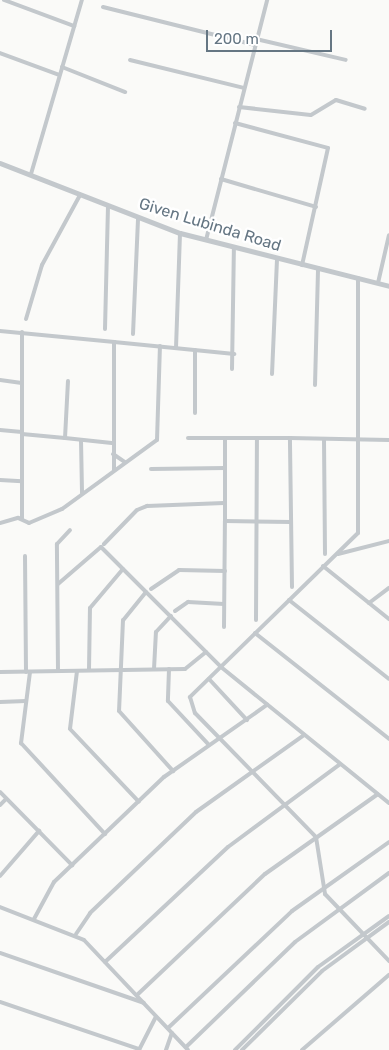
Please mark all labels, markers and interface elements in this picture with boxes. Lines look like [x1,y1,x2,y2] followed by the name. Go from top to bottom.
[209,20,335,52] scale bar
[214,30,259,48] text: 200 m
[137,194,283,256] street label: Given Lubinda Road

